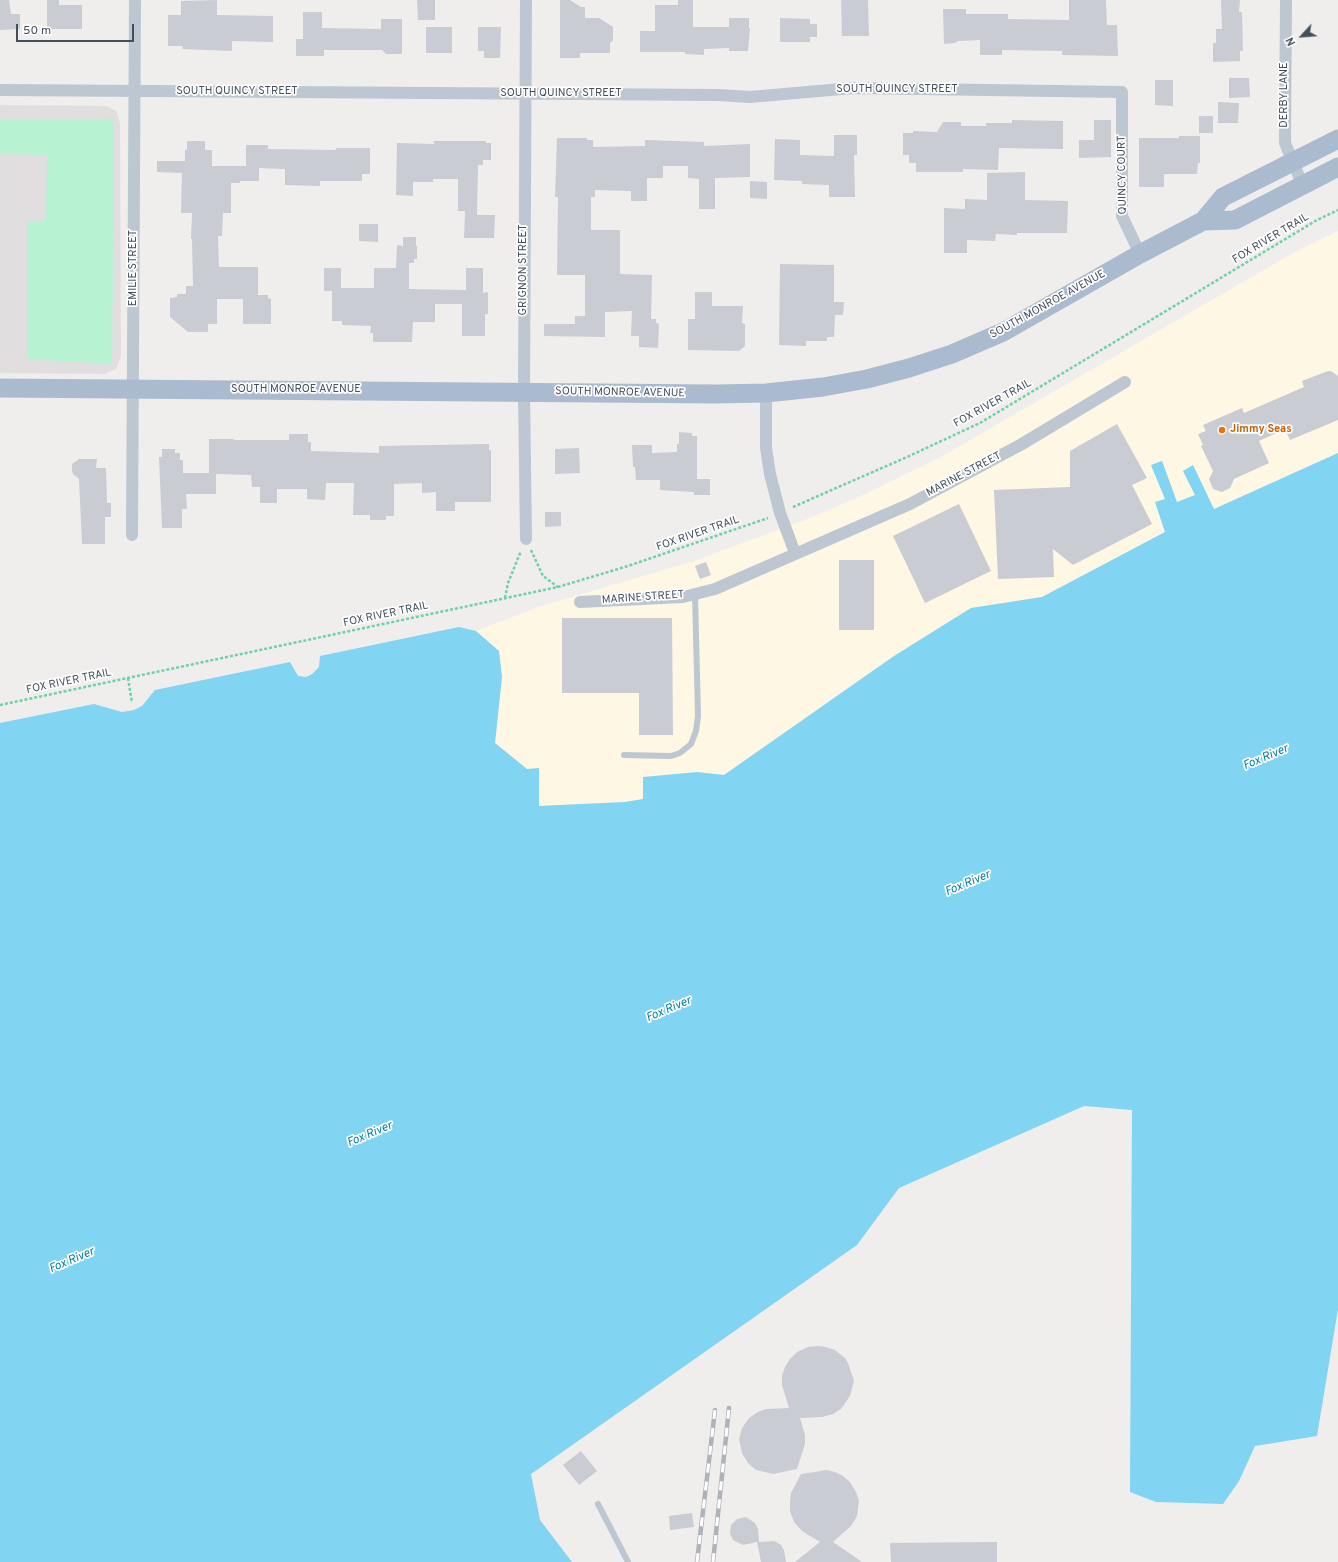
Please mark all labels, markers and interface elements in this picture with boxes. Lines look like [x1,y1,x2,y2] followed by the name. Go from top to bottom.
[18,16,136,42] scale bar
[1282,16,1322,56] north arrow
[23,23,51,39] text: 50 m
[1283,35,1299,48] text: N
[1278,62,1292,128] street label: DERBY LANE
[836,83,958,97] street label: SOUTH QUINCY STREET
[176,85,298,99] street label: SOUTH QUINCY STREET
[500,87,622,101] street label: SOUTH QUINCY STREET
[1116,135,1130,215] street label: QUINCY COURT
[1230,211,1312,267] street label: FOX RIVER TRAIL
[517,224,531,316] street label: GRIGNON STREET
[127,230,141,306] street label: EMILIE STREET
[988,268,1108,342] street label: SOUTH MONROE AVENUE
[952,377,1034,431] street label: FOX RIVER TRAIL
[231,383,361,397] street label: SOUTH MONROE AVENUE
[555,385,685,401] street label: SOUTH MONROE AVENUE
[1230,423,1292,437] place label: Jimmy Seas
[1217,425,1227,435] marker: Jimmy Seas
[924,450,1004,500] street label: MARINE STREET
[655,514,741,554] street label: FOX RIVER TRAIL
[601,589,685,607] street label: MARINE STREET
[342,600,430,630] street label: FOX RIVER TRAIL
[25,667,113,697] street label: FOX RIVER TRAIL
[1241,742,1291,774] water label: Fox River
[943,868,993,900] water label: Fox River
[644,994,694,1026] water label: Fox River
[345,1119,395,1151] water label: Fox River
[47,1245,97,1277] water label: Fox River

